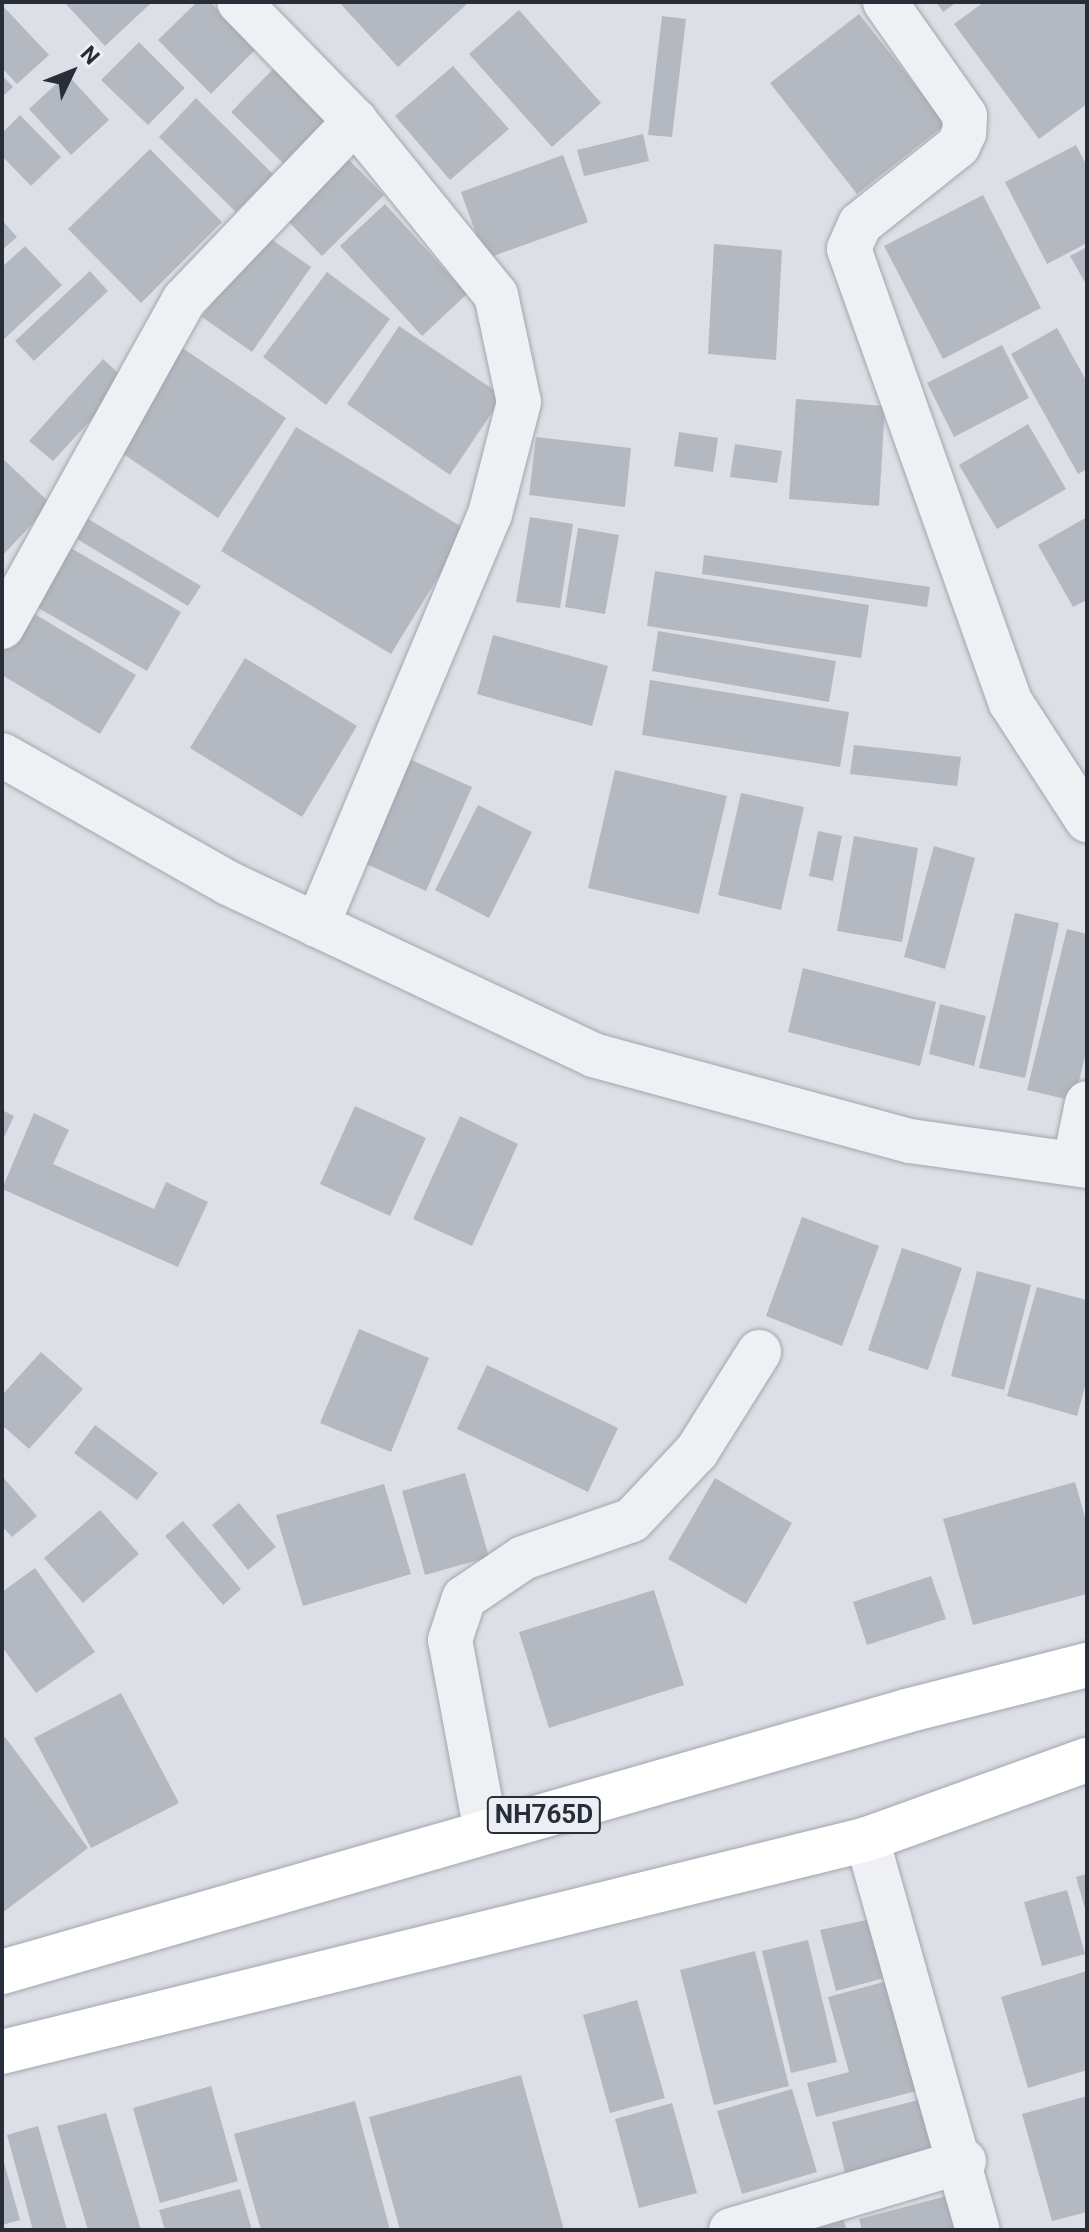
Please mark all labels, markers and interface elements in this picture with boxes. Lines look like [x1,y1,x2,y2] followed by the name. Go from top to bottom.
[32,32,112,112] north arrow
[75,41,104,69] text: N
[486,1793,602,1837] road number: NH765D

